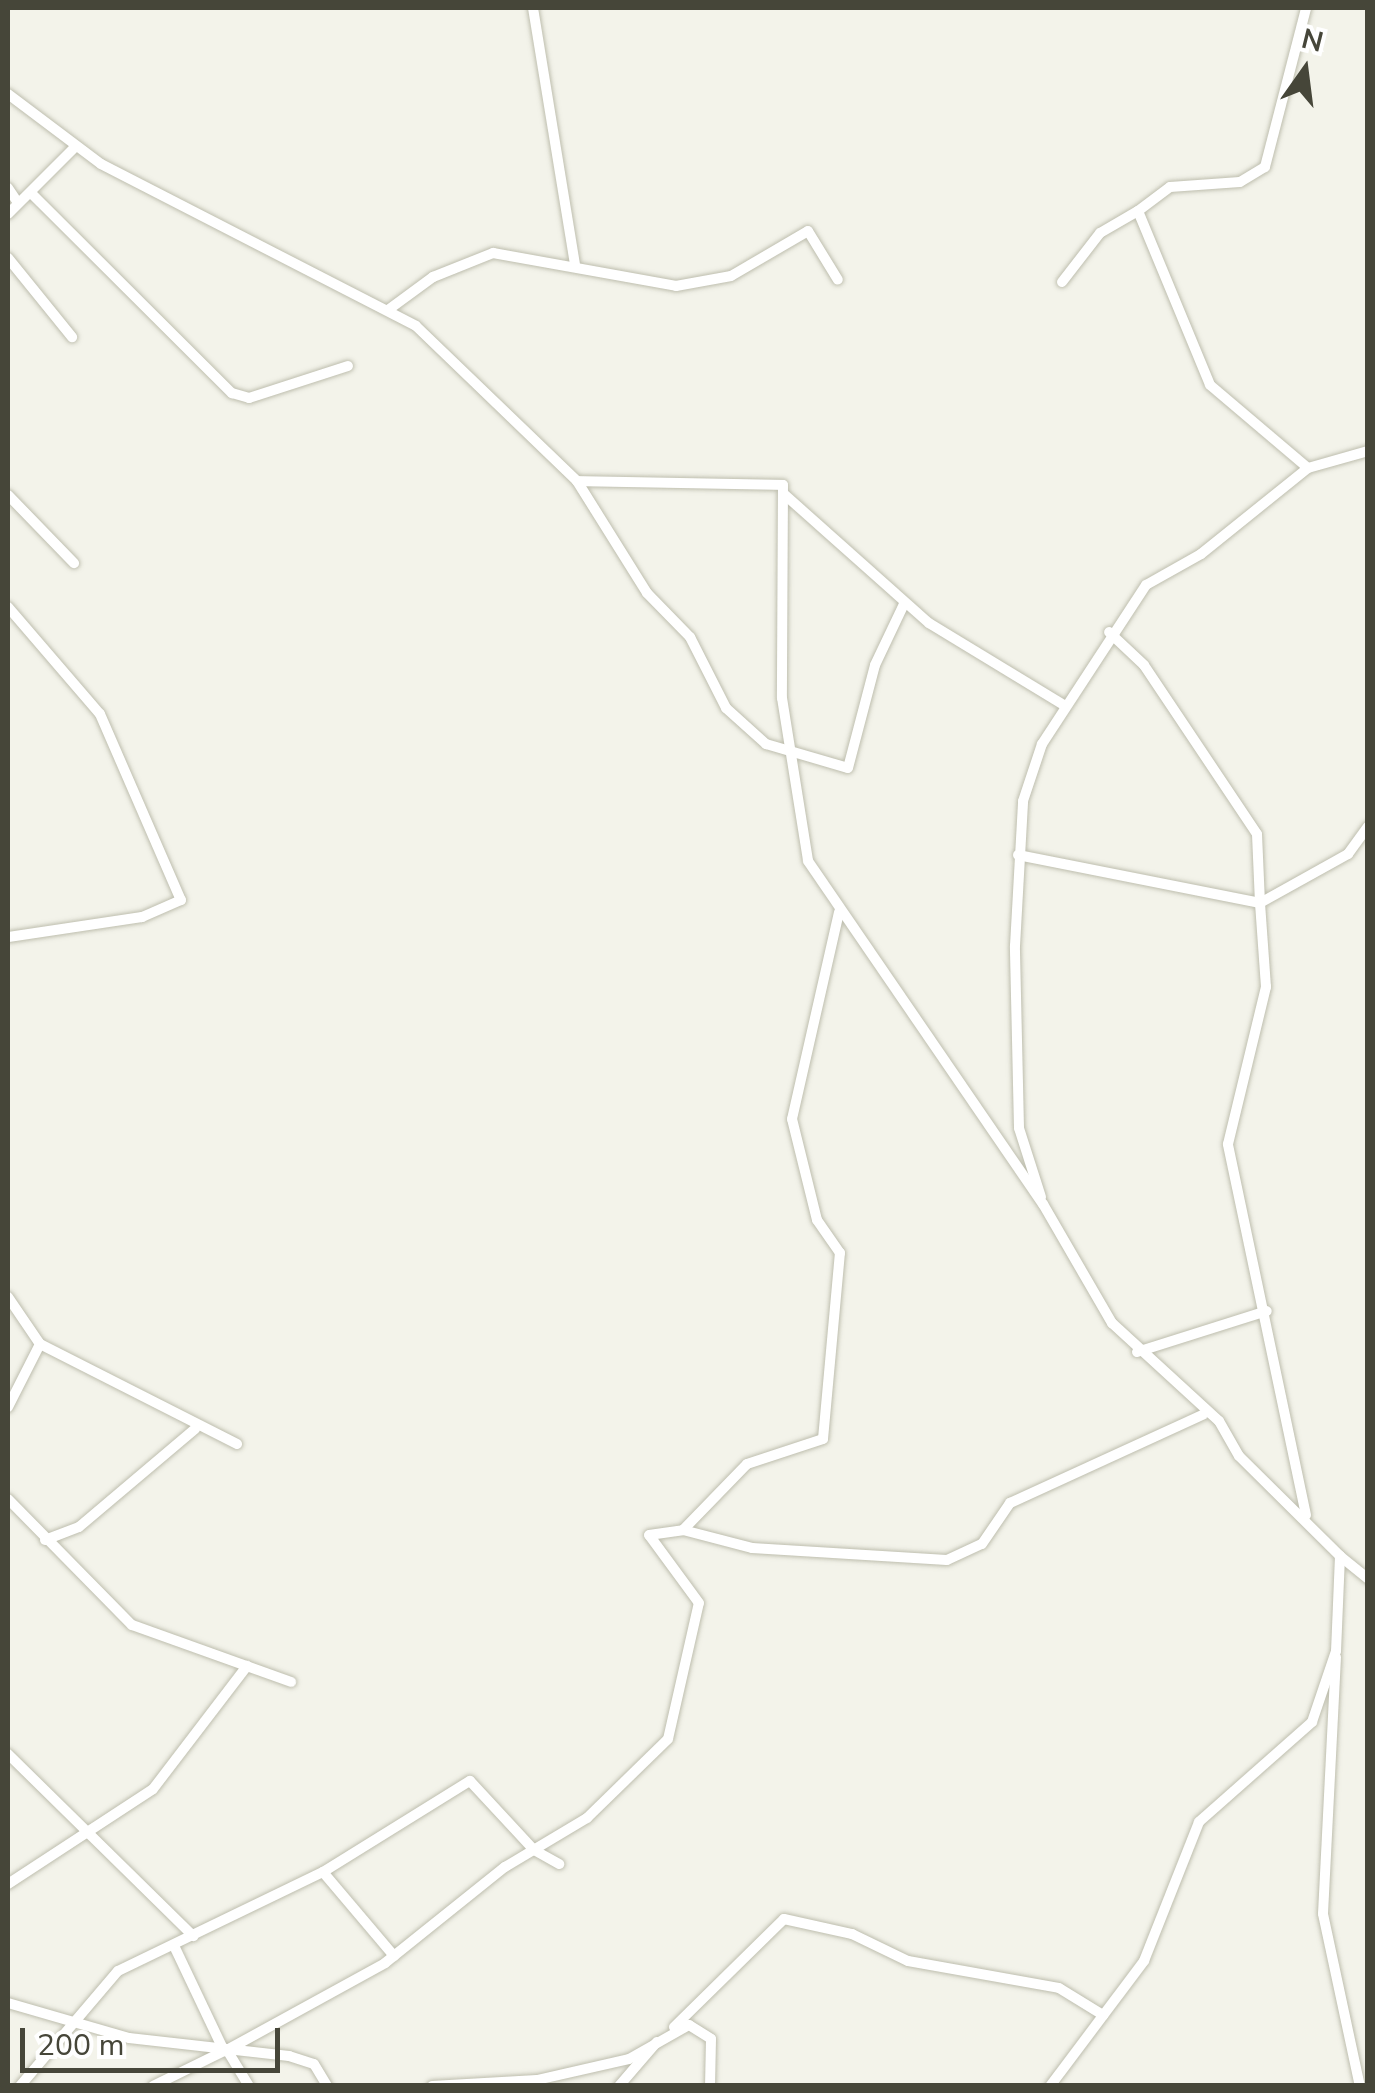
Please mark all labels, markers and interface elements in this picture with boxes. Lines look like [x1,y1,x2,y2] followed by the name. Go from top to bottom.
[1255,20,1355,120] north arrow
[1297,20,1327,62] text: N
[25,2008,285,2070] scale bar
[37,2025,124,2066] text: 200 m

